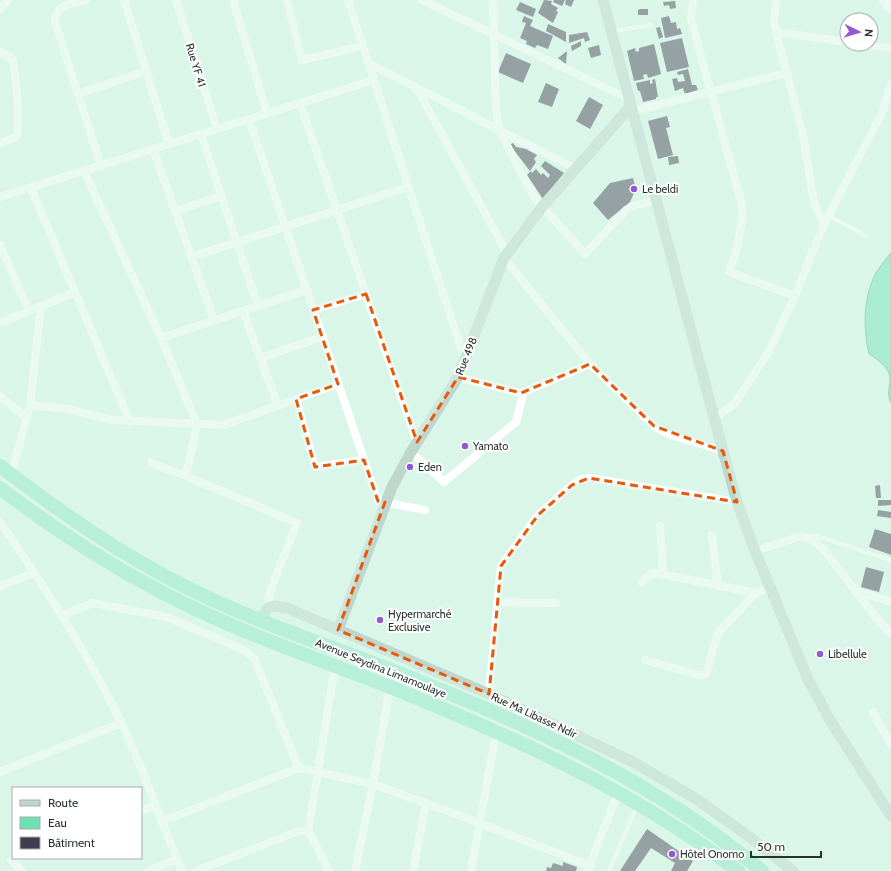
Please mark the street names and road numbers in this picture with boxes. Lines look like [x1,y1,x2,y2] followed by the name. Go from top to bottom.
[183,42,209,88] street label: Rue YF 41
[452,335,480,377] street label: Rue 498
[313,635,449,701] street label: Avenue Seydina Limamoulaye
[489,689,580,741] street label: Rue Ma Libasse Ndir

